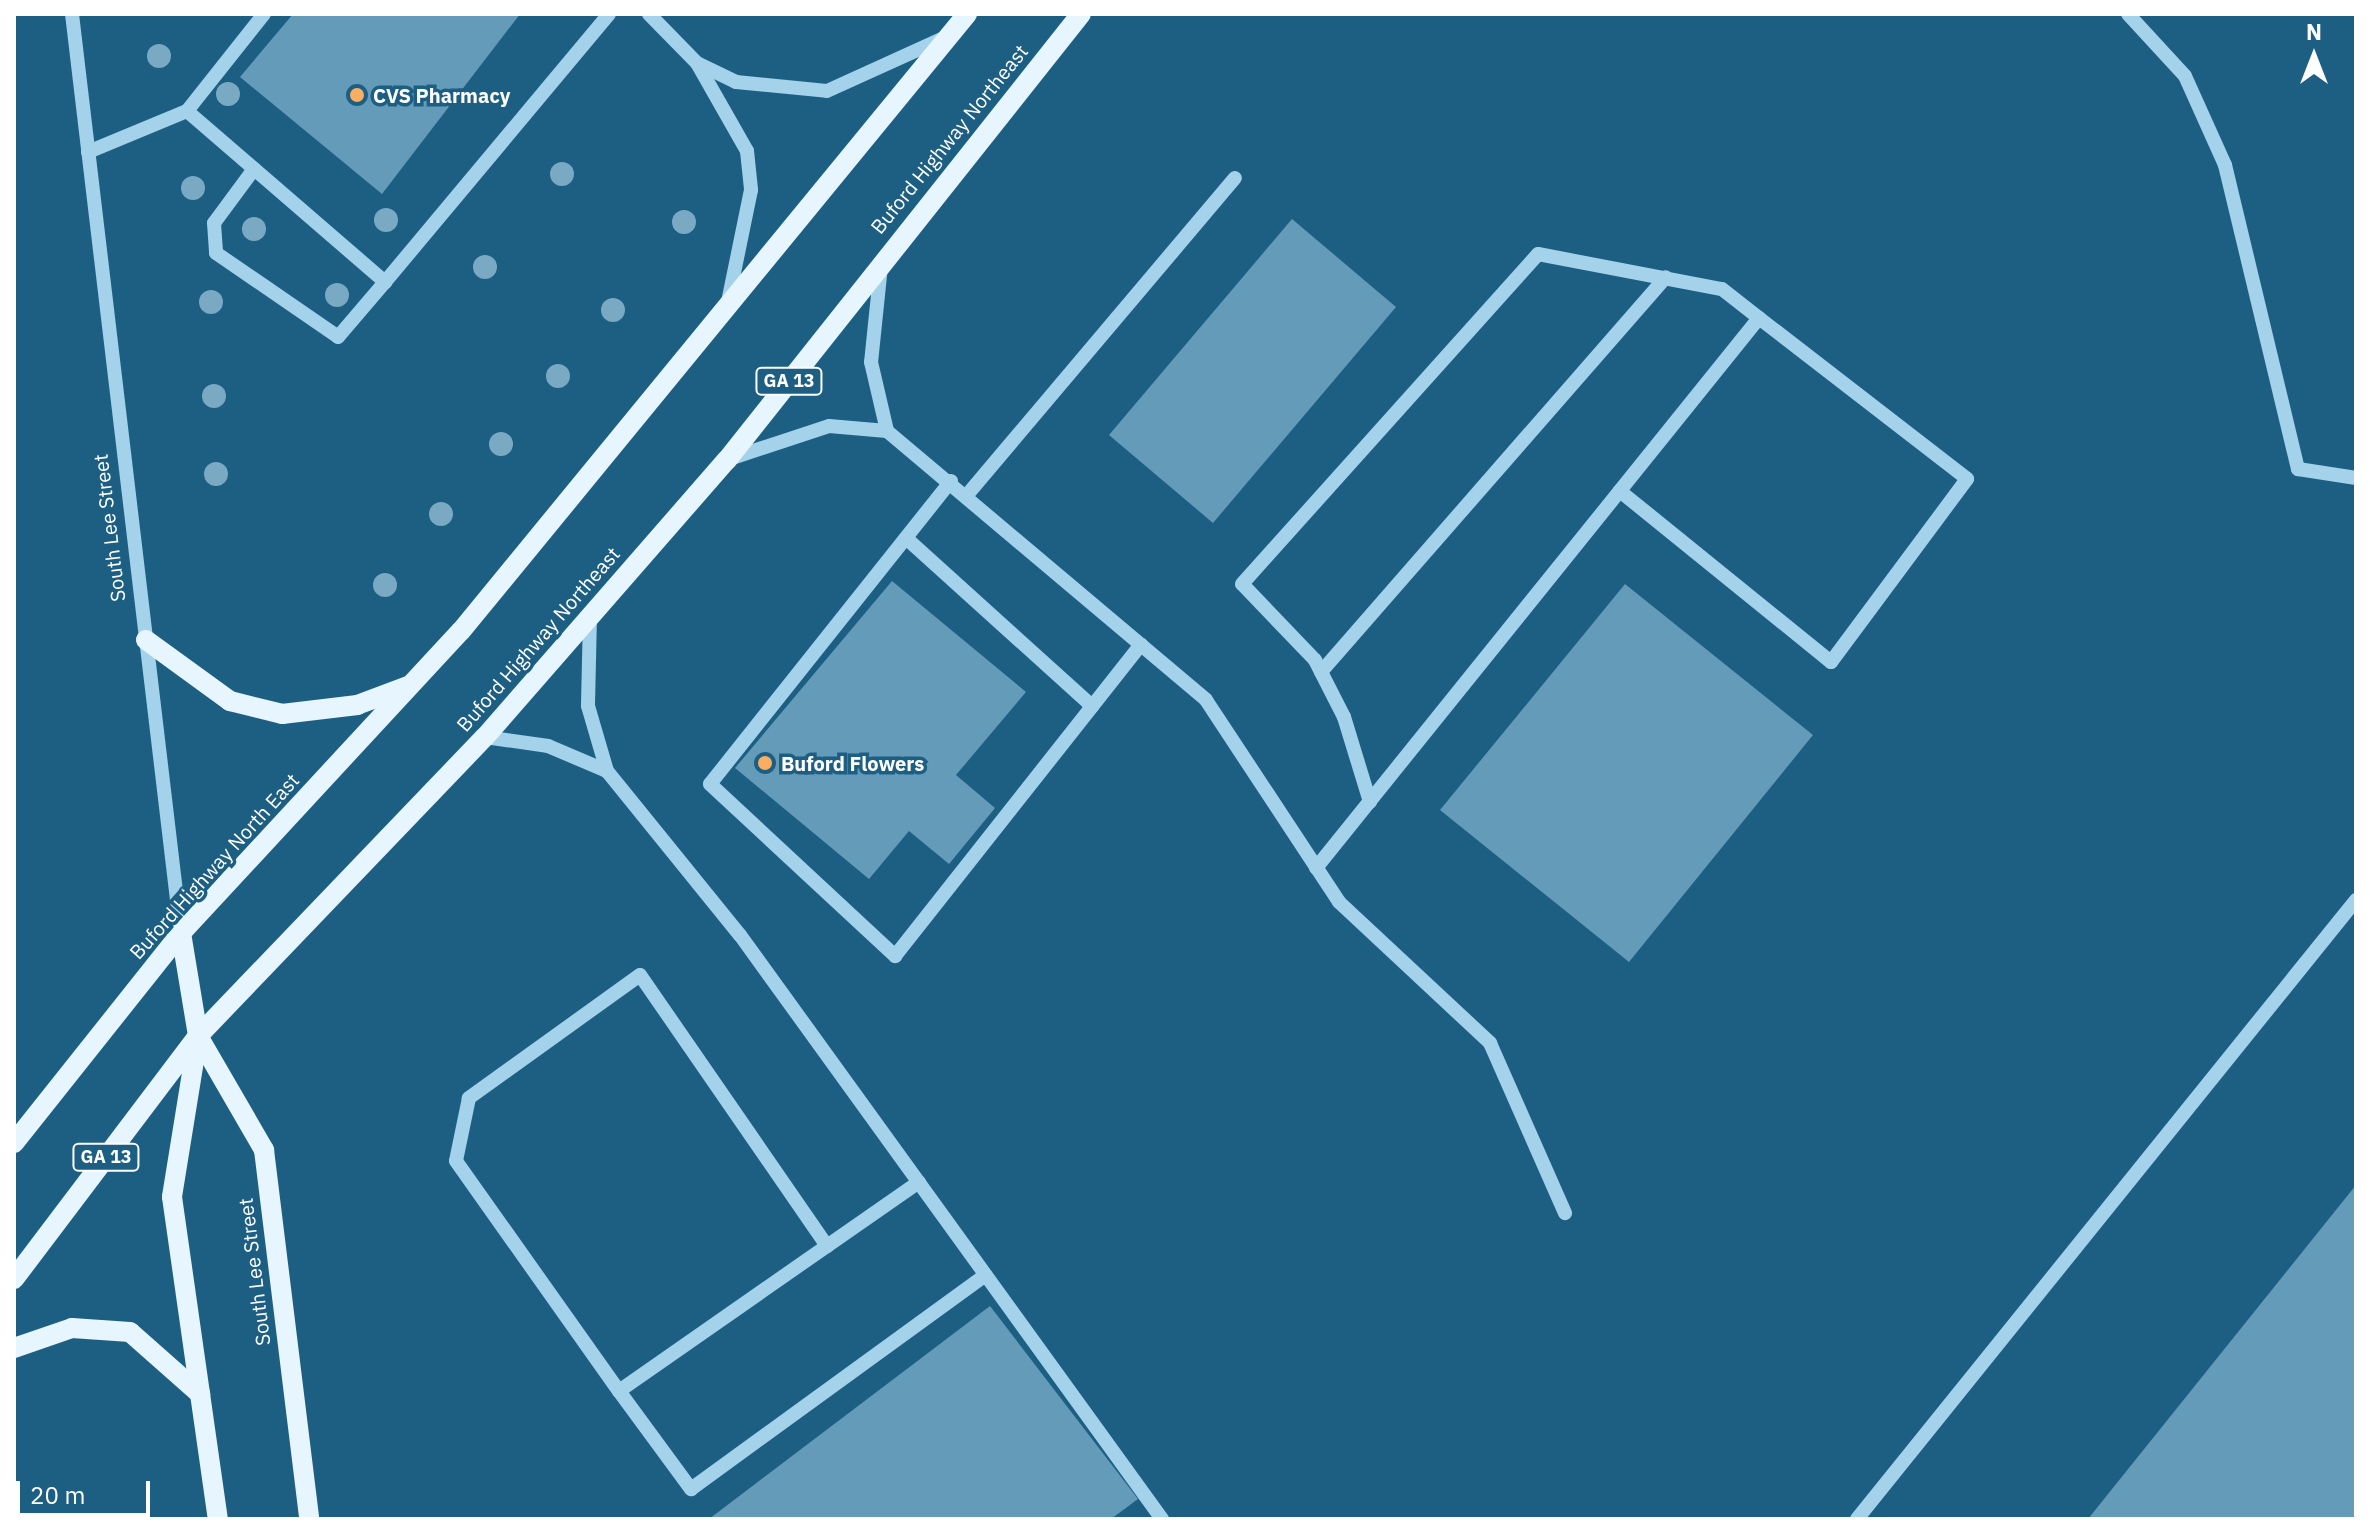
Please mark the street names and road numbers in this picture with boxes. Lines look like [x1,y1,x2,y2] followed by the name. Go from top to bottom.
[865,40,1033,238] street label: Buford Highway Northeast
[755,367,823,395] road number: GA 13
[88,453,130,603] street label: South Lee Street
[451,542,625,736] street label: Buford Highway Northeast
[124,768,304,964] street label: Buford Highway North East
[72,1143,140,1171] road number: GA 13
[233,1197,275,1347] street label: South Lee Street

